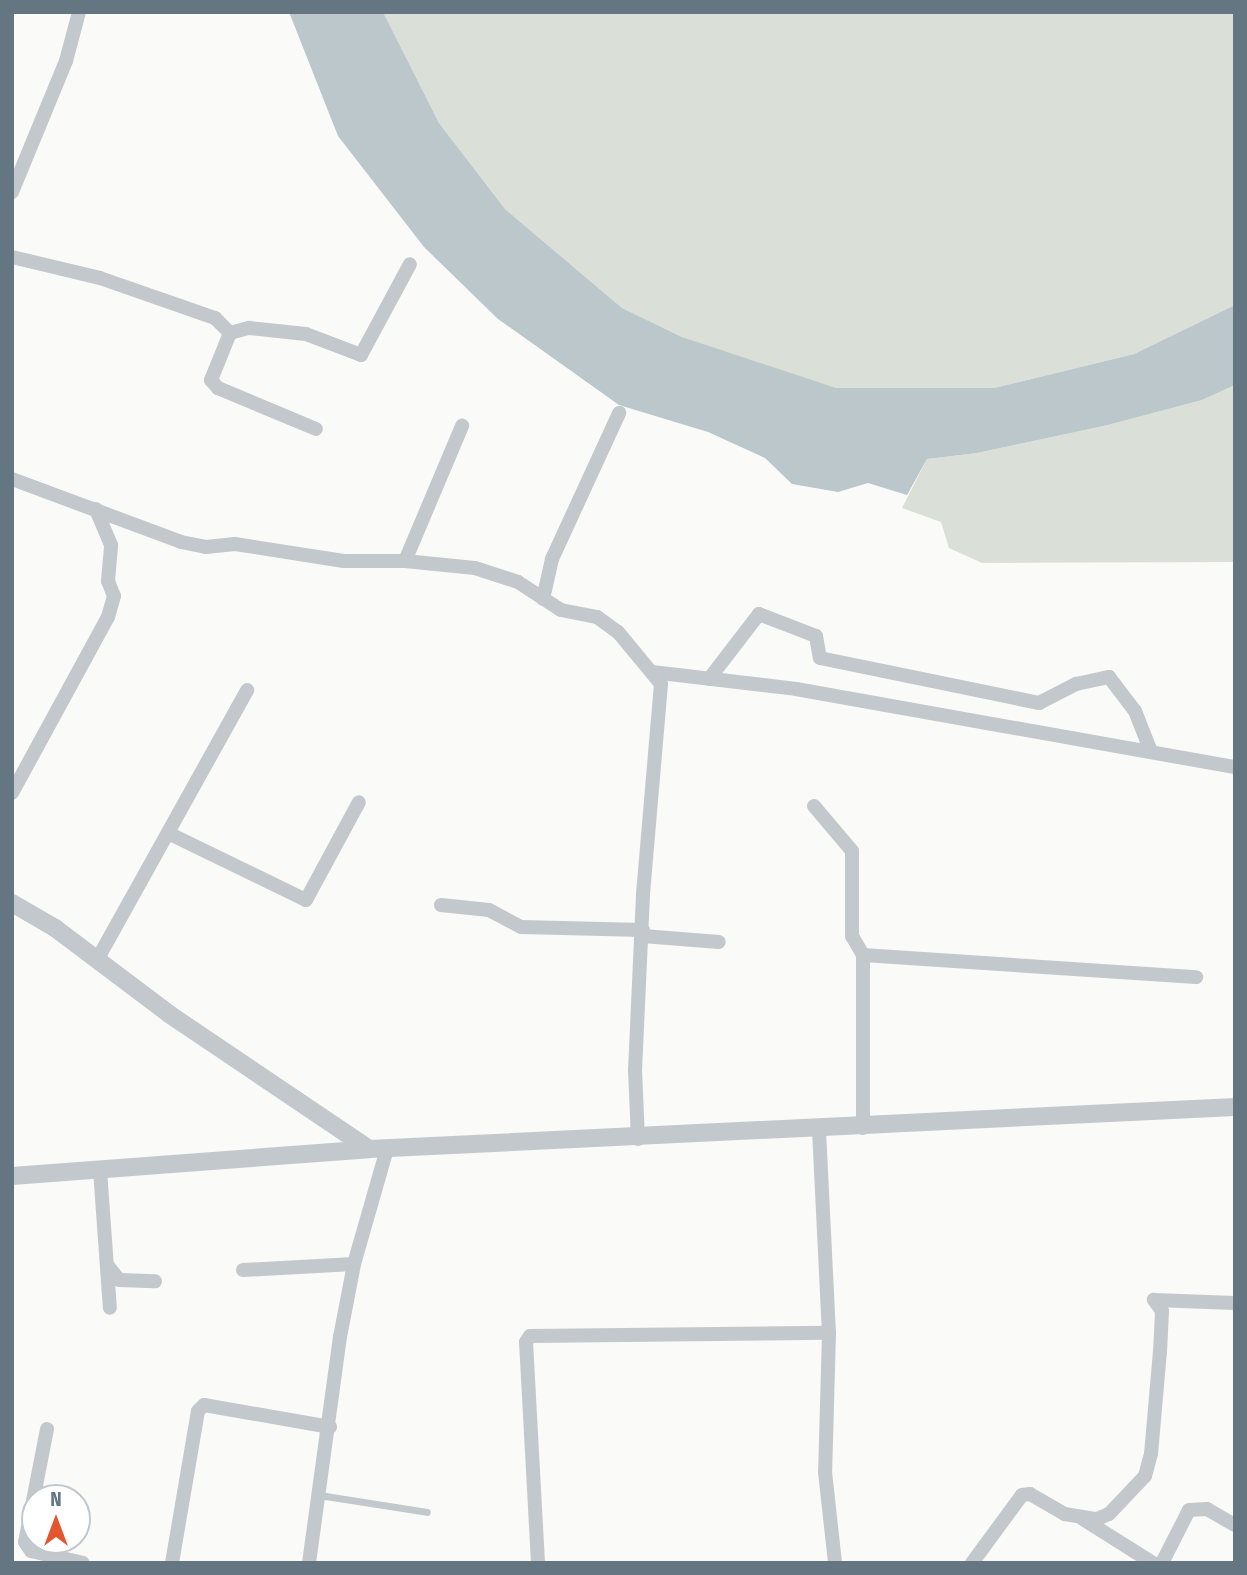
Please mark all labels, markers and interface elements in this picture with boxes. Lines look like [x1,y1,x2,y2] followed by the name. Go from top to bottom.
[21,1484,91,1554] north arrow
[50,1488,62,1511] text: N

